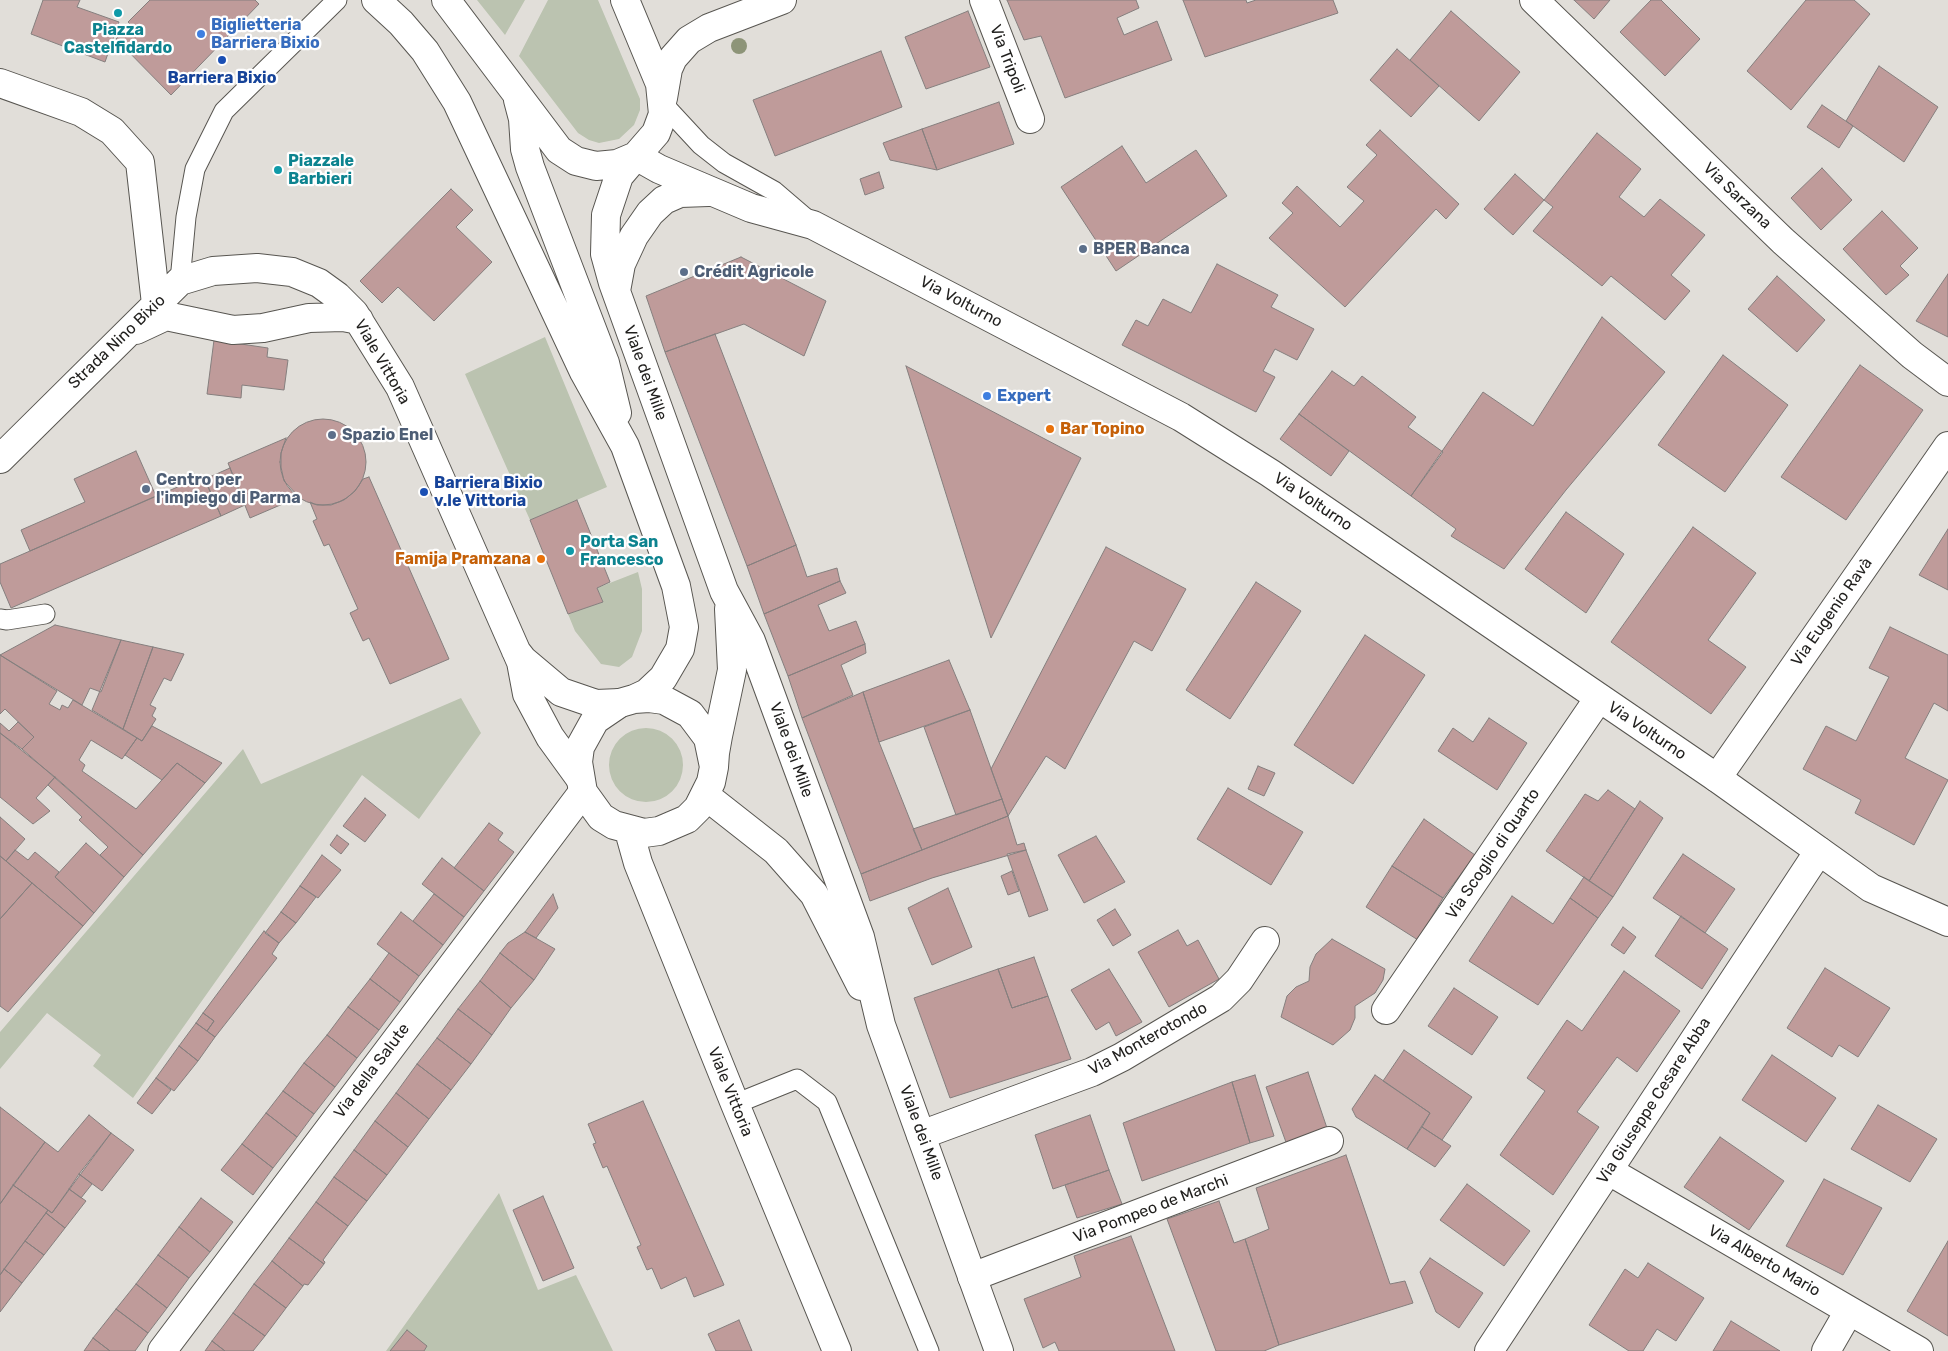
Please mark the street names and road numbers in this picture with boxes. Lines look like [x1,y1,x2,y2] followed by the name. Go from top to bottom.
[985,22,1029,96] street label: Via Tripoli
[1699,159,1775,233] street label: Via Sarzana
[916,272,1006,332] street label: Via Volturno
[65,291,169,393] street label: Strada Nino Bixio
[350,316,414,408] street label: Viale Vittoria
[619,323,671,423] street label: Viale dei Mille
[1270,469,1356,535] street label: Via Volturno
[1787,554,1877,670] street label: Via Eugenio Ravà
[1604,698,1690,764] street label: Via Volturno
[765,700,817,800] street label: Viale dei Mille
[1442,785,1544,923] street label: Via Scoglio di Quarto
[1085,998,1211,1080] street label: Via Monterotondo
[1593,1014,1715,1188] street label: Via Giuseppe Cesare Abba
[330,1020,414,1122] street label: Via della Salute
[703,1045,757,1139] street label: Viale Vittoria
[895,1083,947,1183] street label: Viale dei Mille
[1071,1171,1231,1247] street label: Via Pompeo de Marchi
[1705,1221,1823,1301] street label: Via Alberto Mario

